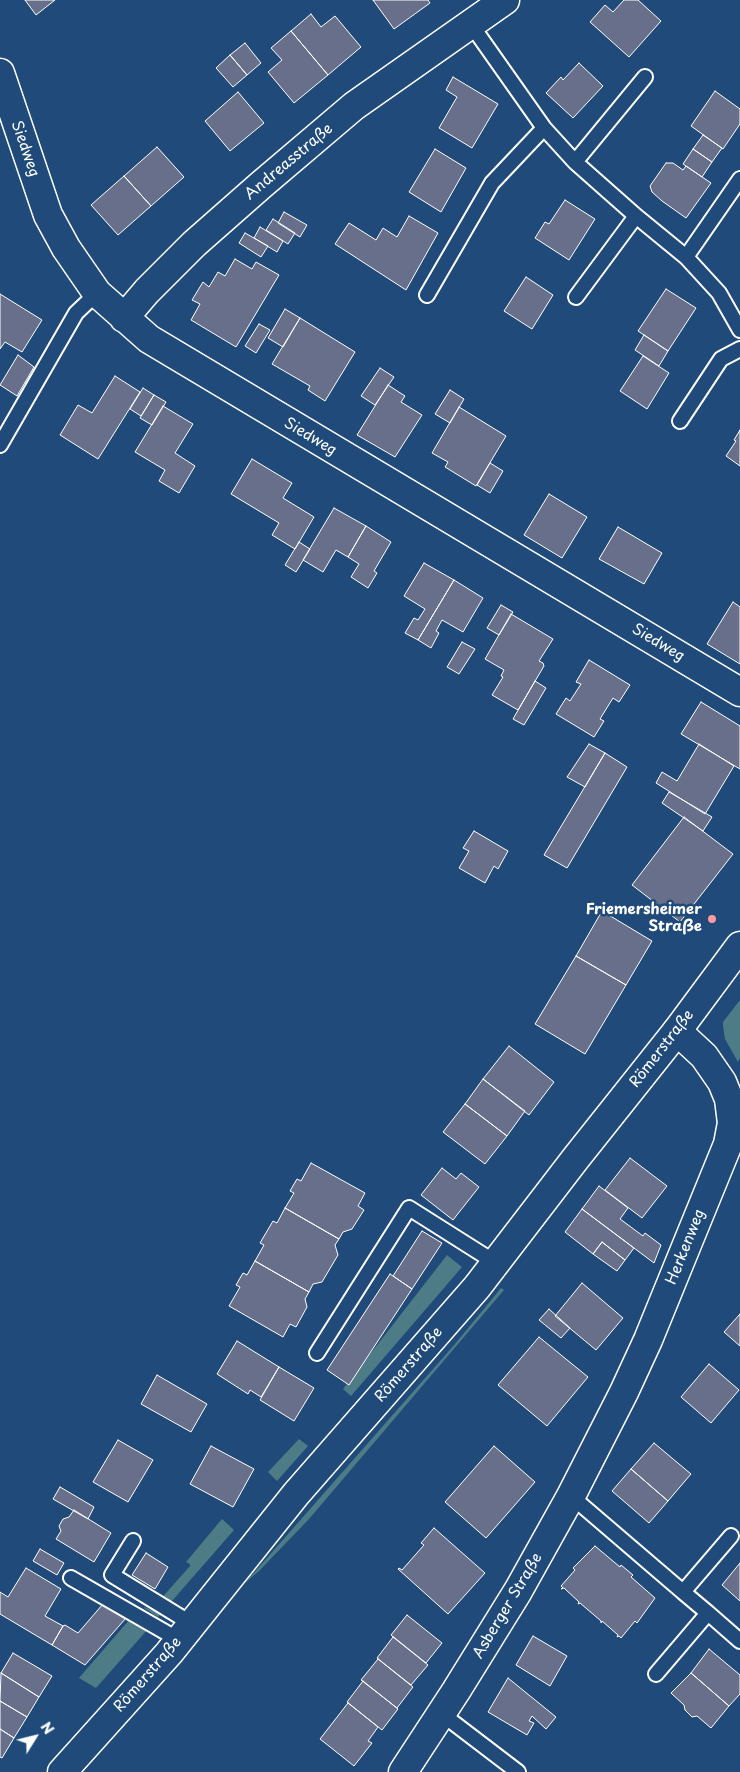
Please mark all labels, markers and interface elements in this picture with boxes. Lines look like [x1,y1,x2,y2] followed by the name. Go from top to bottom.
[7,119,43,179] street label: Siedweg
[241,120,337,204] street label: Andreasstraße
[280,414,340,460] street label: Siedweg
[628,620,688,666] street label: Siedweg
[586,901,702,936] place label: Friemersheimer Straße
[706,913,718,925] marker: Friemersheimer Straße
[626,1007,698,1091] street label: Römerstraße
[663,1207,709,1287] street label: Herkenweg
[371,1324,447,1406] street label: Römerstraße
[469,1550,547,1662] street label: Asberger Straße
[110,1634,186,1716] street label: Römerstraße
[10,1712,60,1762] north arrow
[36,1717,59,1739] text: N

